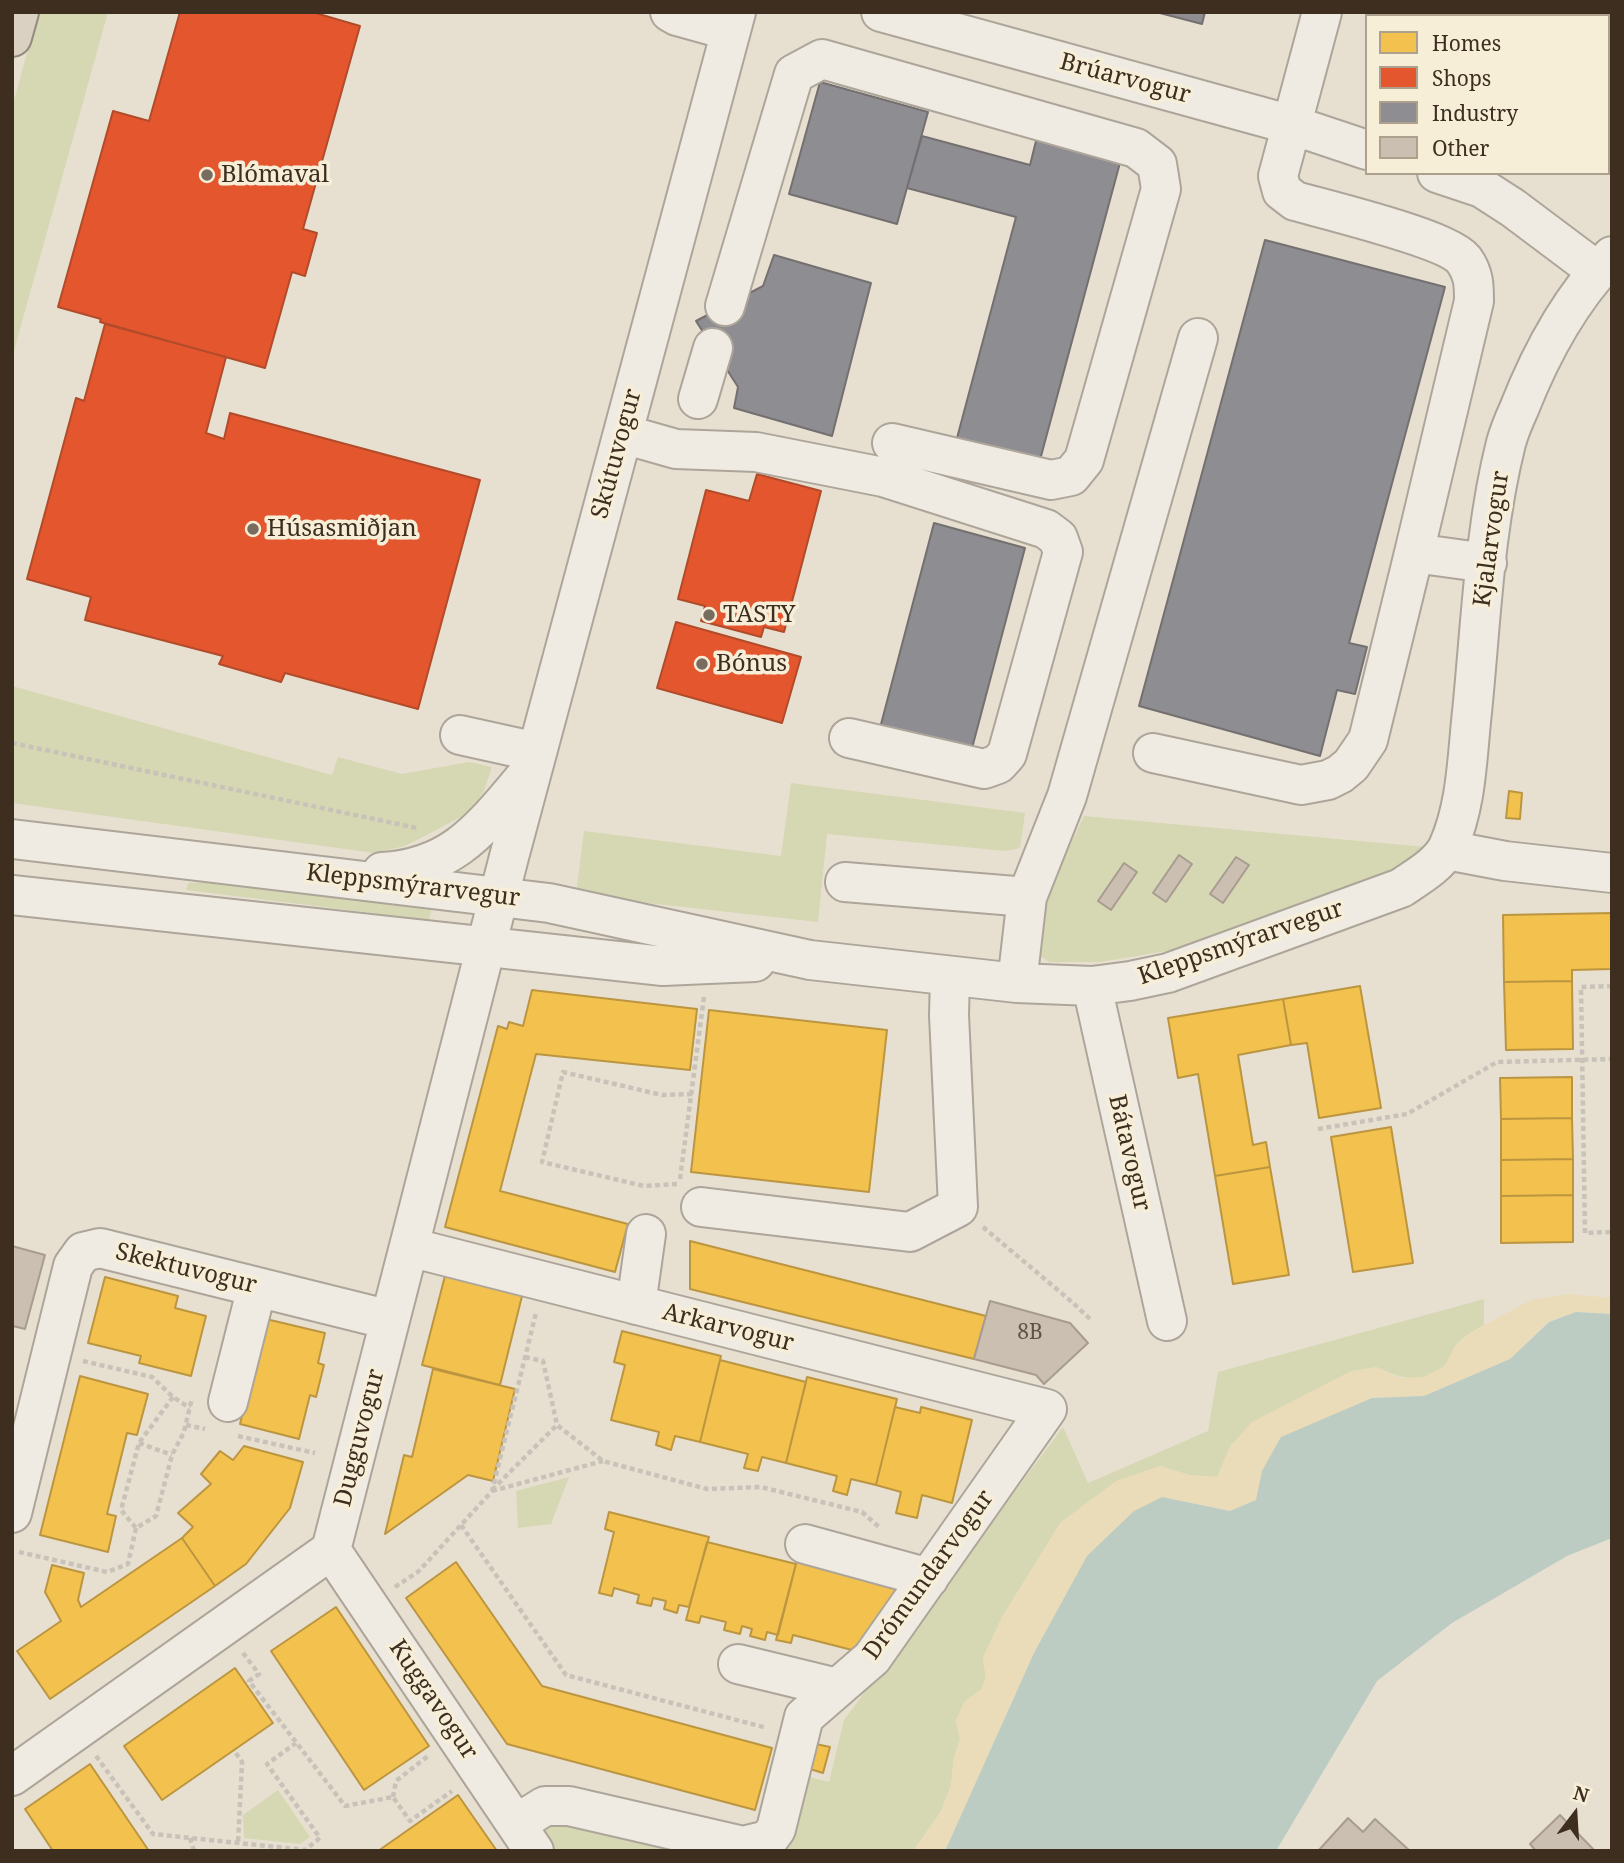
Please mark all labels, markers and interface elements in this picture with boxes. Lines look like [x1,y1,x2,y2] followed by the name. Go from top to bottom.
[1365,14,1610,175] legend
[1432,29,1501,57] text: Homes
[1056,48,1194,110] street label: Brúarvogur
[1432,64,1491,92] text: Shops
[1432,99,1518,127] text: Industry
[1432,134,1489,162] text: Other
[221,161,329,189] place label: Blómaval
[199,167,215,183] marker: Blómaval
[586,386,648,522] street label: Skútuvogur
[1468,469,1516,609] street label: Kjalarvogur
[267,515,417,543] place label: Húsasmiðjan
[245,521,261,537] marker: Húsasmiðjan
[723,601,795,629] place label: TASTY
[701,607,717,623] marker: TASTY
[716,650,787,678] place label: Bónus
[694,656,710,672] marker: Bónus
[305,859,521,913] street label: Kleppsmýrarvegur
[1135,894,1347,992] street label: Kleppsmýrarvegur
[1102,1092,1156,1214] street label: Bátavogur
[112,1238,260,1300] street label: Skektuvogur
[659,1298,797,1358] street label: Arkarvogur
[1017,1320,1043,1346] house number: 8B
[329,1366,391,1510] street label: Dugguvogur
[858,1485,1000,1665] street label: Drómundarvogur
[382,1635,484,1765] street label: Kuggavogur
[1540,1779,1610,1849] north arrow
[1570,1779,1592,1809] text: N

